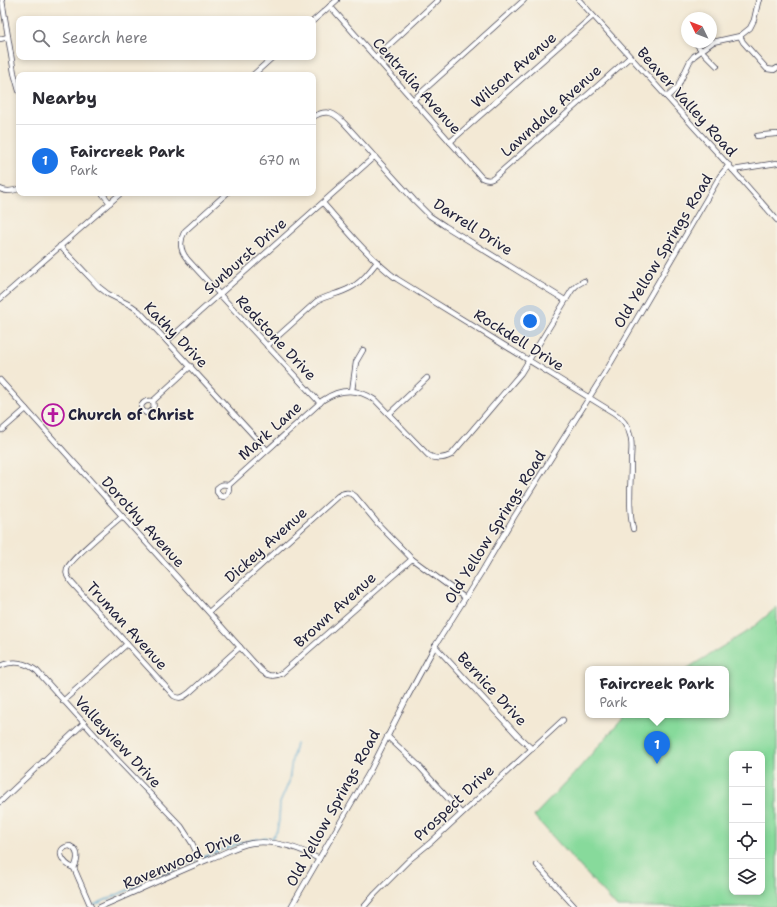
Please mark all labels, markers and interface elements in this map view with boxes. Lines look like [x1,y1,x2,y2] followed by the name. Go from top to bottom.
[681,12,717,48] north arrow
[16,16,316,60] search box
[30,27,52,49] icon: search
[62,28,148,48] text: Search here
[467,28,561,112] street label: Wilson Avenue
[368,33,466,139] street label: Centralia Avenue
[632,43,742,161] street label: Beaver Valley Road
[496,60,606,162] street label: Lawndale Avenue
[32,87,97,109] text: Nearby
[70,142,185,162] text: Faircreek Park
[42,152,48,169] text: 1
[259,152,300,169] text: 670 m
[70,162,98,179] text: Park
[609,170,717,332] street label: Old Yellow Springs Road
[429,194,517,260] street label: Darrell Drive
[199,213,291,299] street label: Sunburst Drive
[231,291,321,385] street label: Redstone Drive
[139,298,213,372] street label: Kathy Drive
[470,304,568,376] street label: Rockdell Drive
[520,311,540,331] your location
[234,397,306,465] street label: Mark Lane
[40,402,66,428] church icon: Church of Christ
[68,405,194,425] place label: Church of Christ
[440,446,551,607] street label: Old Yellow Springs Road
[97,472,189,572] street label: Dorothy Avenue
[221,503,311,587] street label: Dickey Avenue
[290,568,380,652] street label: Brown Avenue
[82,577,172,675] street label: Truman Avenue
[453,648,531,730] street label: Bernice Drive
[585,666,729,718] popup
[599,674,715,694] text: Faircreek Park
[70,692,166,792] street label: Valleyview Drive
[599,694,627,711] text: Park
[281,725,385,890] street label: Old Yellow Springs Road
[644,731,670,764] pin: 1
[729,751,765,895] map controls
[729,751,765,787] button: +
[409,760,499,846] street label: Prospect Drive
[729,787,765,823] button: −
[729,823,765,859] button: locate
[120,826,244,894] street label: Ravenwood Drive
[729,859,765,895] button: layers

